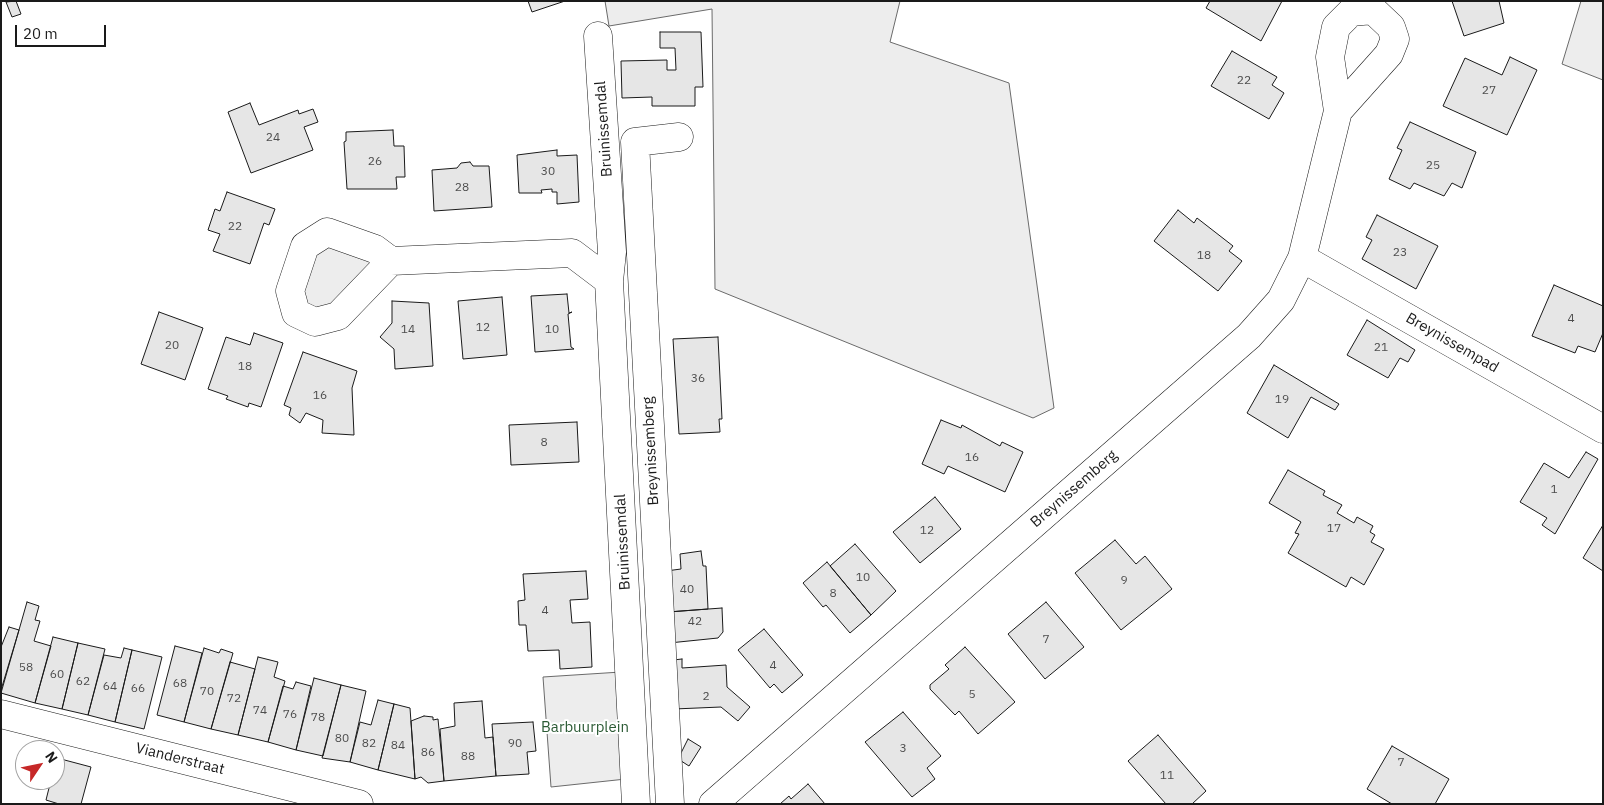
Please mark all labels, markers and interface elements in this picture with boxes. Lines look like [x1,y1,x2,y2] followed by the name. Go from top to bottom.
[18,15,109,47] scale bar
[23,24,58,43] text: 20 m
[1237,74,1251,88] house number: 22
[592,80,616,178] street label: Bruinissemdal
[1482,84,1496,98] house number: 27
[266,131,280,145] house number: 24
[368,155,382,169] house number: 26
[1426,159,1440,173] house number: 25
[541,165,555,179] house number: 30
[455,181,469,195] house number: 28
[228,220,242,234] house number: 22
[1393,246,1407,260] house number: 23
[1197,249,1211,263] house number: 18
[1402,309,1502,377] street label: Breynissempad
[1567,312,1575,326] house number: 4
[476,321,490,335] house number: 12
[401,323,415,337] house number: 14
[545,323,559,337] house number: 10
[165,339,179,353] house number: 20
[1374,341,1388,355] house number: 21
[238,360,252,374] house number: 18
[691,372,705,386] house number: 36
[313,389,327,403] house number: 16
[1275,393,1289,407] house number: 19
[639,396,663,506] street label: Breynissemberg
[540,436,548,450] house number: 8
[1027,446,1121,532] street label: Breynissemberg
[965,451,979,465] house number: 16
[1550,483,1558,497] house number: 1
[611,493,635,591] street label: Bruinissemdal
[1327,522,1341,536] house number: 17
[920,524,934,538] house number: 12
[856,571,870,585] house number: 10
[1120,574,1128,588] house number: 9
[680,583,694,597] house number: 40
[829,587,837,601] house number: 8
[541,604,549,618] house number: 4
[688,615,702,629] house number: 42
[1042,633,1050,647] house number: 7
[769,659,777,673] house number: 4
[19,661,33,675] house number: 58
[50,668,64,682] house number: 60
[76,675,90,689] house number: 62
[173,677,187,691] house number: 68
[103,680,117,694] house number: 64
[131,682,145,696] house number: 66
[200,685,214,699] house number: 70
[968,688,976,702] house number: 5
[702,690,710,704] house number: 2
[227,692,241,706] house number: 72
[253,704,267,718] house number: 74
[283,708,297,722] house number: 76
[311,711,325,725] house number: 78
[541,719,629,737] park label: Barbuurplein
[335,732,349,746] house number: 80
[362,737,376,751] house number: 82
[508,737,522,751] house number: 90
[134,739,226,779] street label: Vianderstraat
[391,739,405,753] house number: 84
[15,740,65,790] north arrow
[899,742,907,756] house number: 3
[421,746,435,760] house number: 86
[41,748,62,766] text: N
[461,750,475,764] house number: 88
[1397,756,1405,770] house number: 7
[1160,769,1174,783] house number: 11

